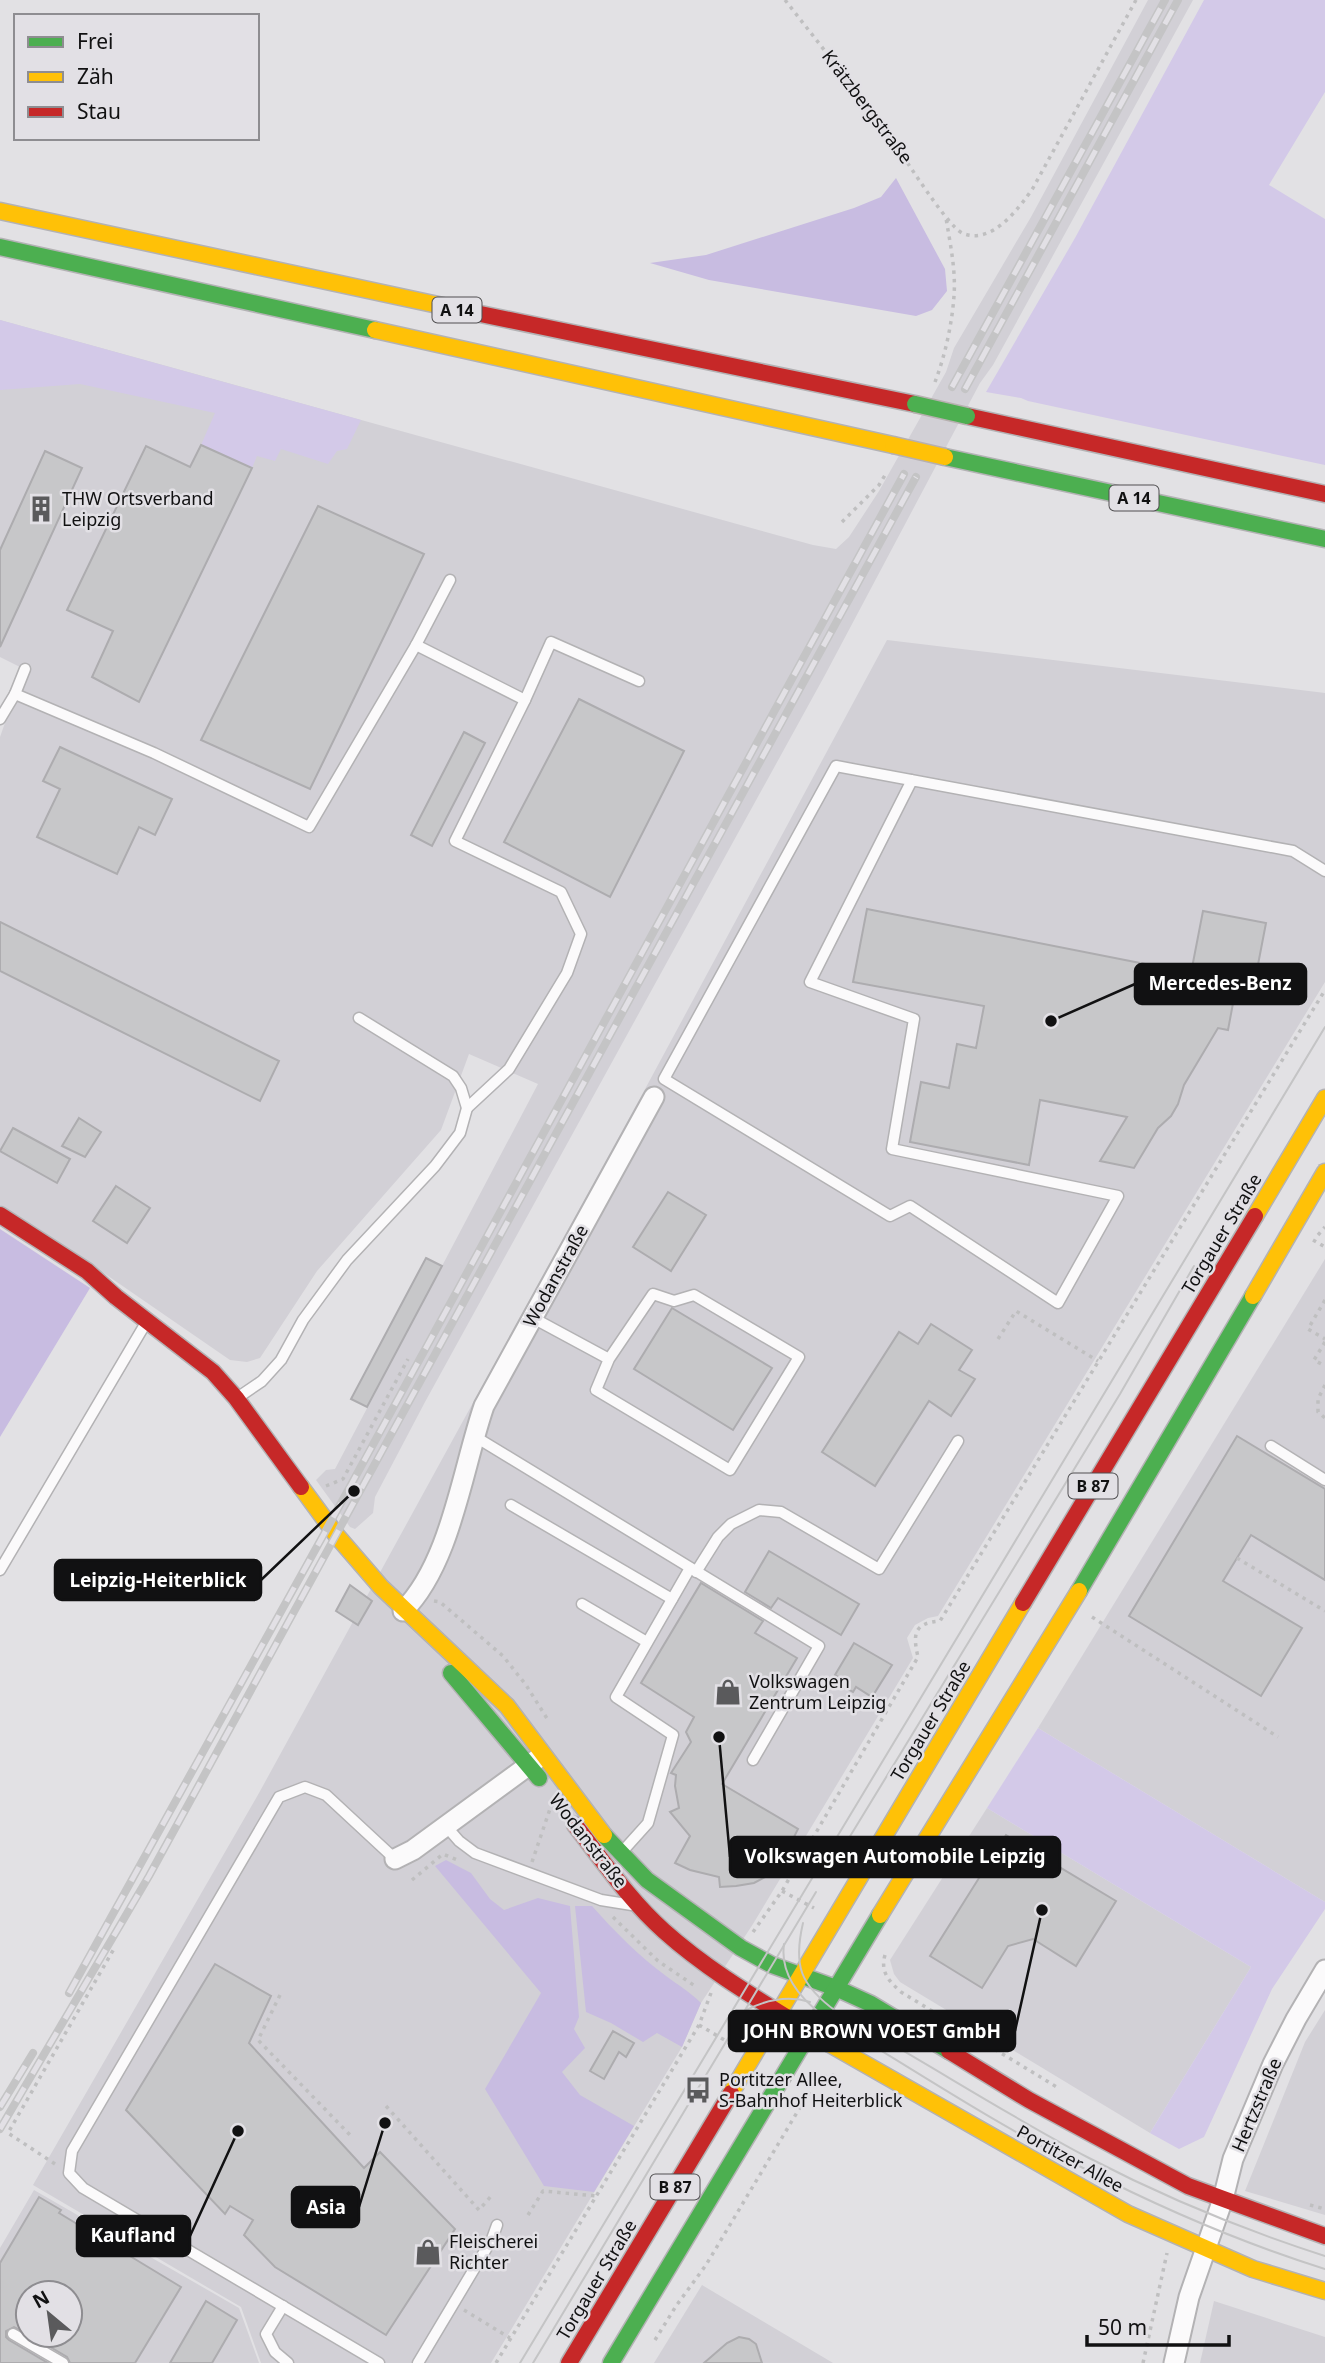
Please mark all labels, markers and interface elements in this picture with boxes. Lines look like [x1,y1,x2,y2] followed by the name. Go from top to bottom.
[14,14,259,140] legend
[77,27,113,55] text: Frei
[817,45,918,168] street label: Krätzbergstraße
[77,62,114,90] text: Zäh
[77,97,121,125] text: Stau
[433,298,482,322] road number: A 14
[1110,485,1158,510] road number: A 14
[62,486,213,531] place label: THW Ortsverband Leipzig
[26,494,56,524] building icon: THW Ortsverband Leipzig
[1135,964,1306,1004] callout: Mercedes-Benz
[1148,970,1292,996] text: Mercedes-Benz
[1176,1169,1267,1298] street label: Torgauer Straße
[517,1220,593,1331] street label: Wodanstraße
[1068,1474,1118,1498] road number: B 87
[55,1560,261,1600] callout: Leipzig-Heiterblick
[69,1567,247,1593] text: Leipzig-Heiterblick
[885,1656,976,1785] street label: Torgauer Straße
[749,1669,886,1714] place label: Volkswagen Zentrum Leipzig
[713,1677,743,1707] shop icon: Volkswagen Zentrum Leipzig
[544,1788,633,1892] street label: Wodanstraße
[730,1837,1060,1877] callout: Volkswagen Automobile Leipzig
[744,1843,1046,1869] text: Volkswagen Automobile Leipzig
[729,2011,1015,2051] callout: JOHN BROWN VOEST GmbH
[741,2018,1001,2044] text: JOHN BROWN VOEST GmbH
[1226,2054,1287,2155] street label: Hertzstraße
[719,2067,903,2112] place label: Portitzer Allee, S-Bahnhof Heiterblick
[683,2075,713,2105] bus stop icon: Portitzer Allee, S-Bahnhof Heiterblick
[1013,2119,1128,2197] street label: Portitzer Allee
[650,2174,700,2200] road number: B 87
[292,2187,359,2227] callout: Asia
[306,2194,346,2220] text: Asia
[551,2215,642,2344] street label: Torgauer Straße
[77,2216,190,2256] callout: Kaufland
[90,2222,176,2248] text: Kaufland
[449,2229,538,2274] place label: Fleischerei Richter
[413,2237,443,2267] shop icon: Fleischerei Richter
[14,2279,84,2349] north arrow
[28,2284,54,2314] text: N
[1087,2304,1229,2348] scale bar
[1098,2313,1147,2341] text: 50 m

